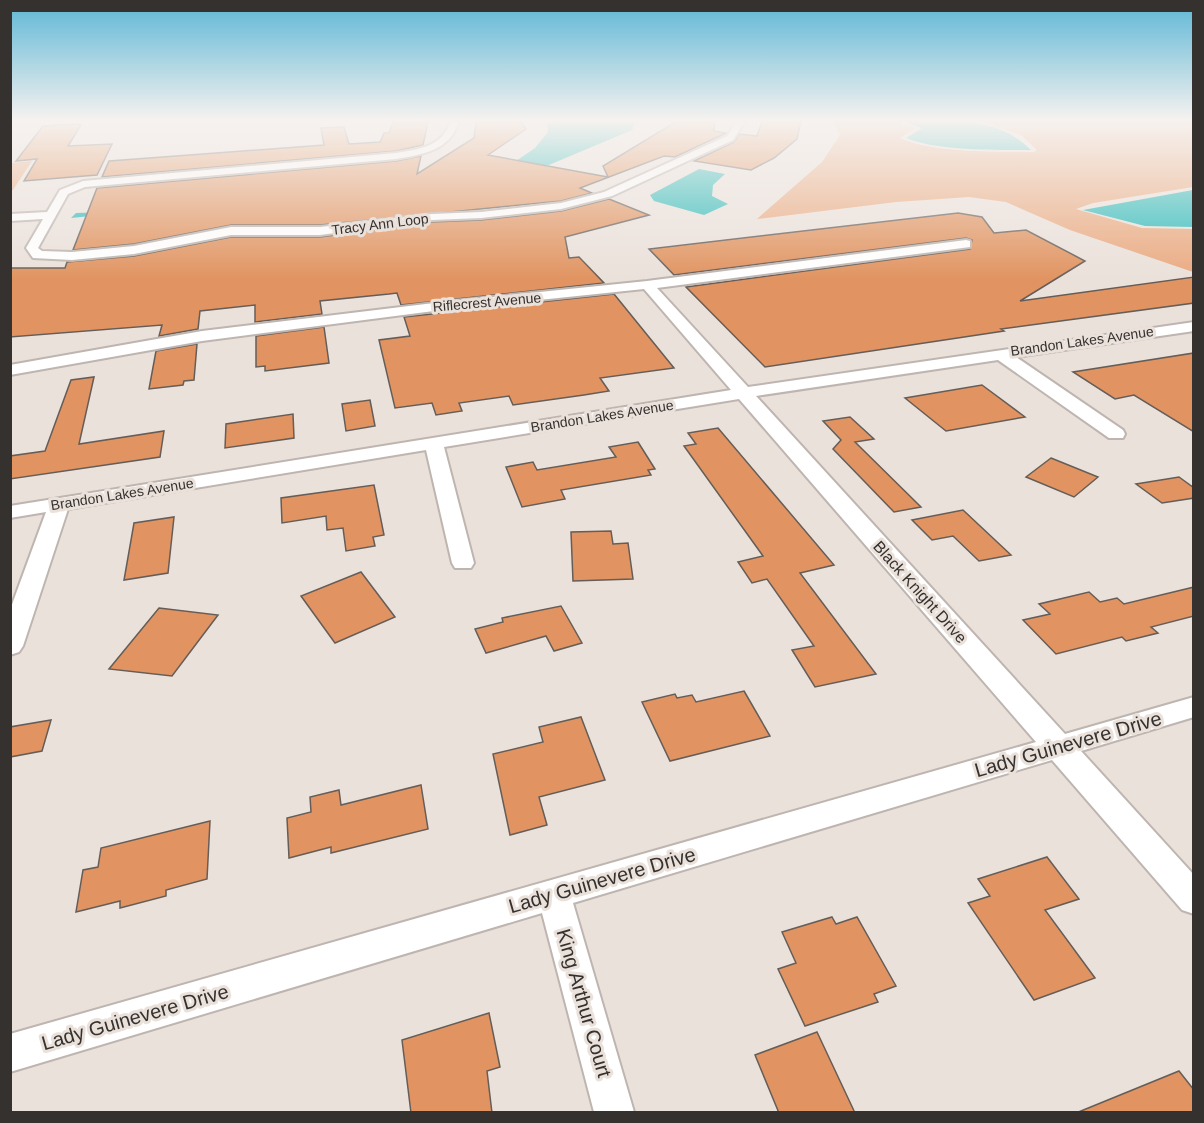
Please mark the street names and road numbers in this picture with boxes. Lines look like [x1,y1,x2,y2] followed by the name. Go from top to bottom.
[331,210,430,238] street label: Tracy Ann Loop
[432,289,542,315] street label: Riflecrest Avenue
[1009,323,1155,359] street label: Brandon Lakes Avenue
[529,397,675,435] street label: Brandon Lakes Avenue
[49,475,195,513] street label: Brandon Lakes Avenue
[870,538,970,646] street label: Black Knight Drive
[972,707,1164,781] street label: Lady Guinevere Drive
[506,843,698,917] street label: Lady Guinevere Drive
[552,926,616,1080] street label: King Arthur Court
[39,980,231,1054] street label: Lady Guinevere Drive

